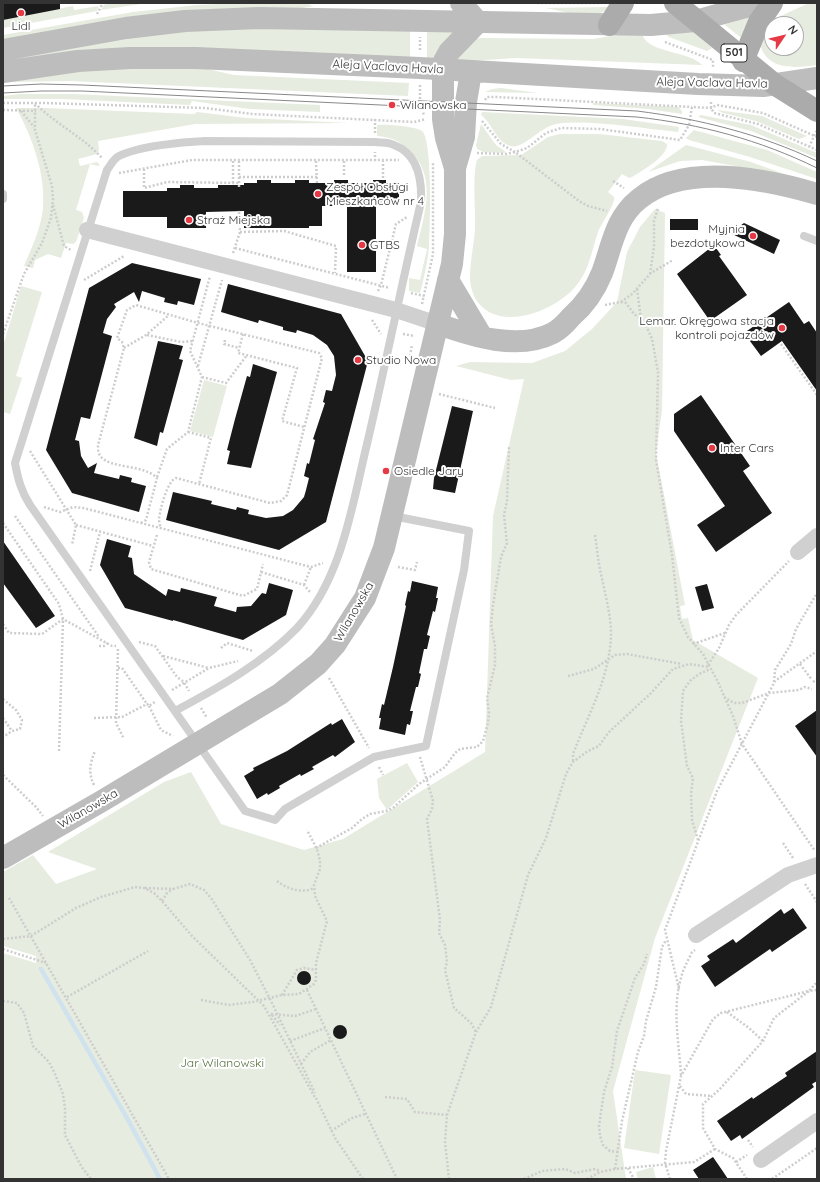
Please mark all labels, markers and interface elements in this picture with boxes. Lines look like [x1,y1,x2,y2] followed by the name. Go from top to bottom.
[16,8,26,18] marker: Lidl
[764,16,804,56] north arrow
[12,19,30,33] place label: Lidl
[785,22,801,37] text: N
[721,44,747,62] road number: 501
[332,57,444,77] street label: Aleja Vaclava Havla
[656,75,768,91] street label: Aleja Vaclava Havla
[400,98,467,112] place label: Wilanowska
[387,100,397,110] marker: Wilanowska
[326,180,424,208] place label: Zespół Obsługi Mieszkańców nr 4
[313,189,323,199] marker: Zespół Obsługi Mieszkańców nr 4
[197,213,270,227] place label: Straż Miejska
[184,215,194,225] marker: Straż Miejska
[670,222,745,250] place label: Myjnia bezdotykowa
[748,231,758,241] marker: Myjnia bezdotykowa
[370,238,400,252] place label: GTBS
[357,240,367,250] marker: GTBS
[639,314,774,342] place label: Lemar. Okręgowa stacja kontroli pojazdów
[777,323,787,333] marker: Lemar. Okręgowa stacja kontroli pojazdów
[366,353,436,367] place label: Studio Nowa
[353,355,363,365] marker: Studio Nowa
[720,441,774,455] place label: Inter Cars
[707,443,717,453] marker: Inter Cars
[394,464,464,478] place label: Osiedle Jary
[381,466,391,476] marker: Osiedle Jary
[331,580,377,644] street label: Wilanowska
[56,786,120,832] street label: Wilanowska
[180,1056,264,1070] park label: Jar Wilanowski

